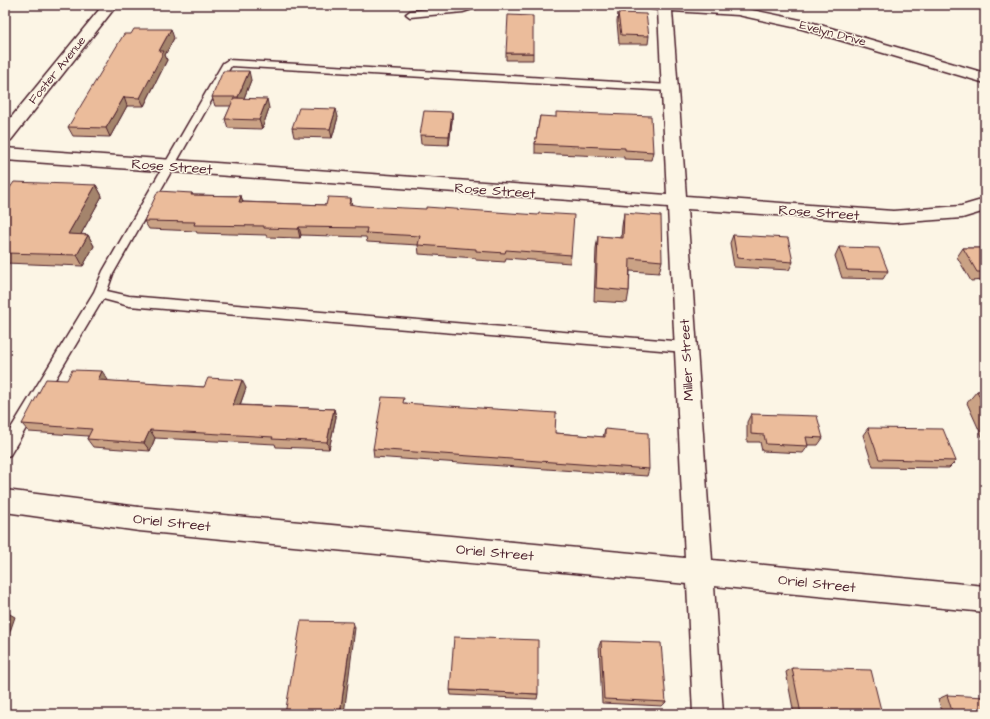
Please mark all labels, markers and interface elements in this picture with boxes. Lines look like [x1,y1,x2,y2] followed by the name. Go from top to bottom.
[798,16,868,52] street label: Evelyn Drive
[25,32,90,108] street label: Foster Avenue
[131,154,213,180] street label: Rose Street
[454,178,536,204] street label: Rose Street
[778,200,860,226] street label: Rose Street
[675,318,699,402] street label: Miller Street
[132,509,212,537] street label: Oriel Street
[455,540,535,566] street label: Oriel Street
[777,570,857,598] street label: Oriel Street

